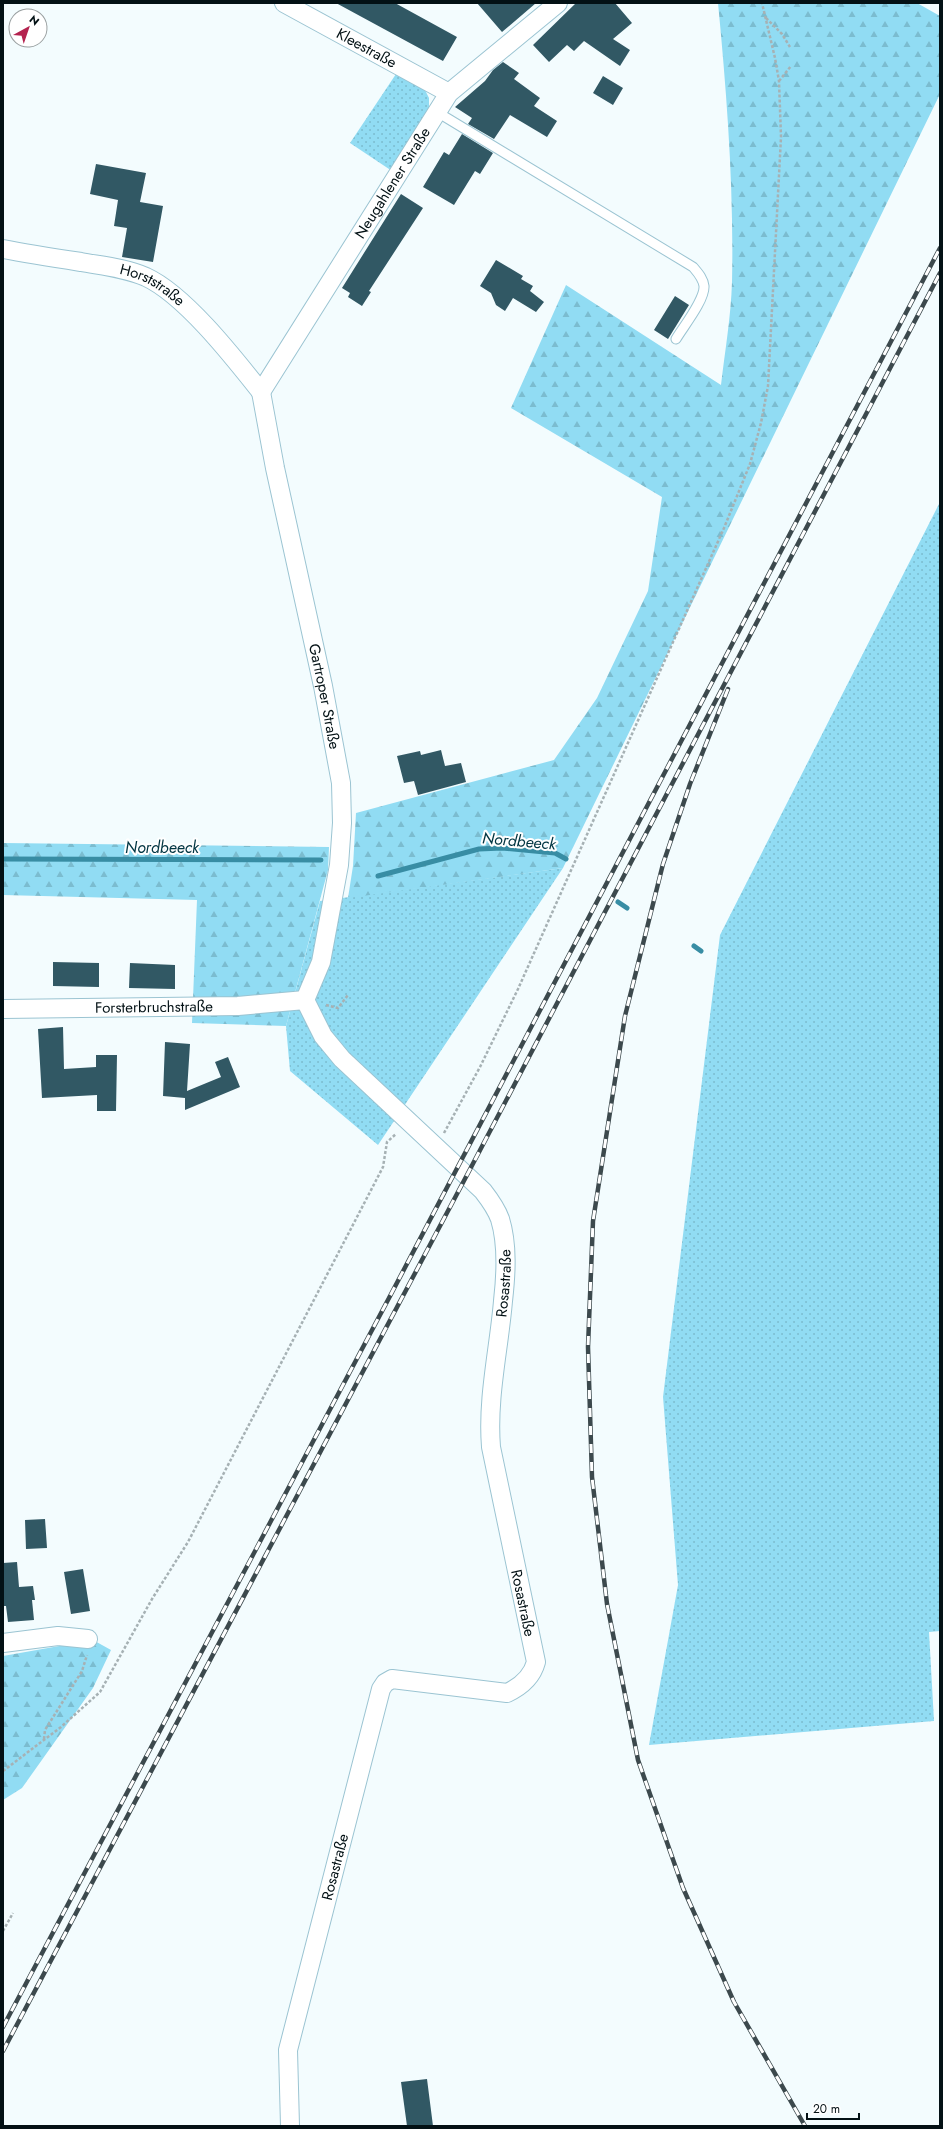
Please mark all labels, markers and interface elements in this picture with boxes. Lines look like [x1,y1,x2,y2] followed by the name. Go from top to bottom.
[8,8,48,48] north arrow
[26,11,43,29] text: N
[332,23,401,74] street label: Kleestraße
[349,123,436,243] street label: Neugahlener Straße
[118,258,190,311] street label: Horststraße
[303,642,346,751] street label: Gartroper Straße
[481,826,558,856] water label: Nordbeeck
[125,836,200,859] water label: Nordbeeck
[95,995,213,1019] street label: Forsterbruchstraße
[490,1249,517,1318] street label: Rosastraße
[505,1567,541,1639] street label: Rosastraße
[316,1831,354,1903] street label: Rosastraße
[807,2095,859,2121] scale bar
[813,2100,840,2118] text: 20 m

